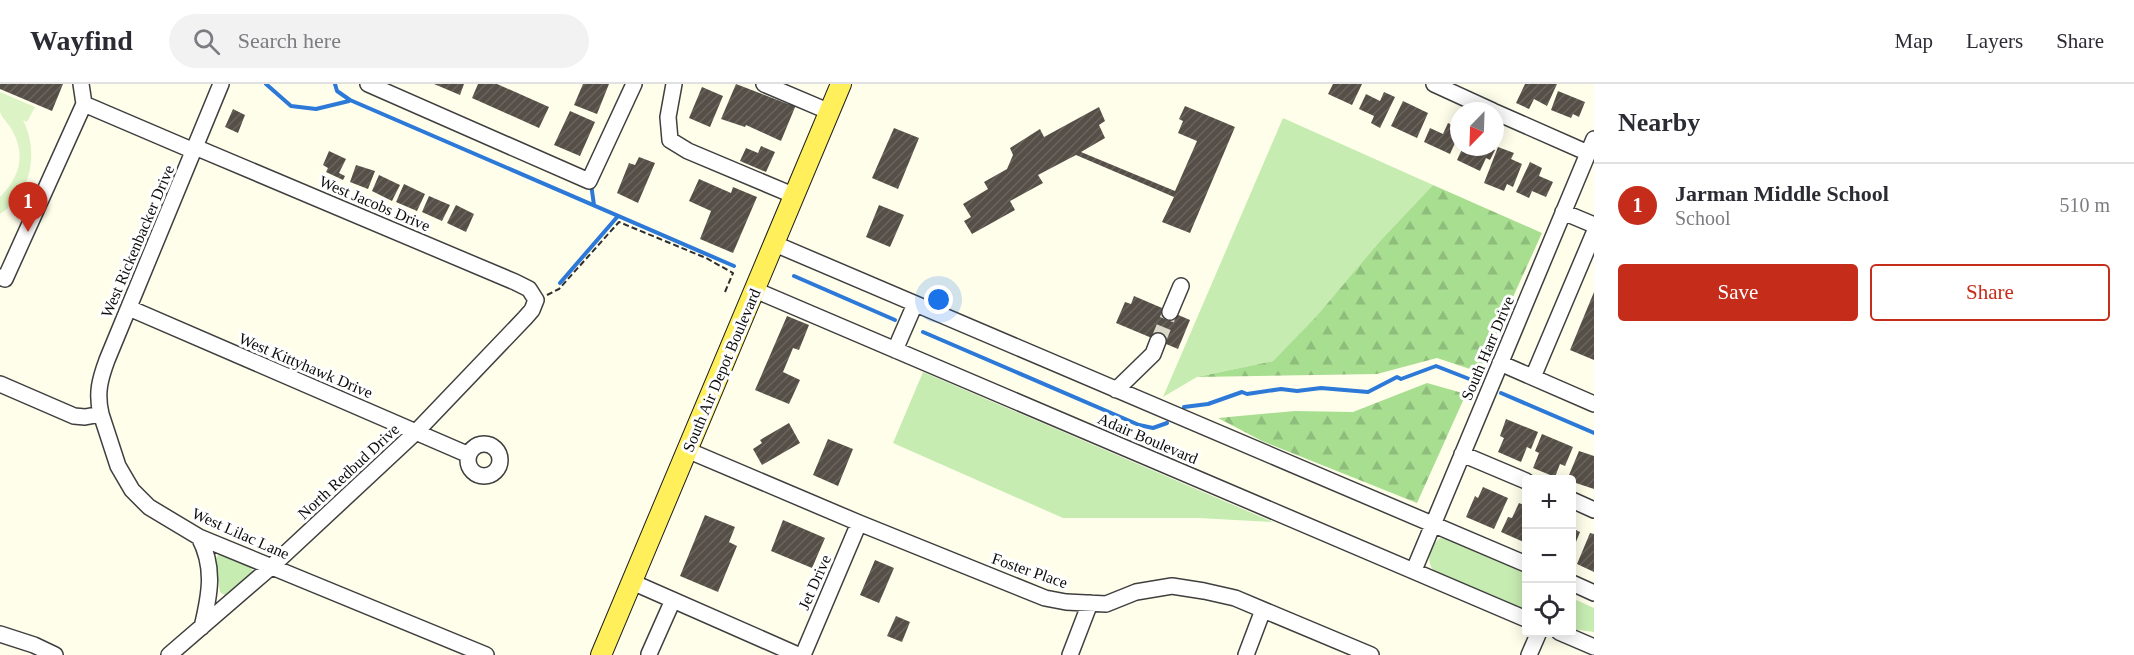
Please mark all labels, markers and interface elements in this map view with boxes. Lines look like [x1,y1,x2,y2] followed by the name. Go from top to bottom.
[169,14,589,68] search box
[30,25,133,56] text: Wayfind
[190,25,223,58] icon: search
[238,28,341,53] text: Search here
[1895,29,1933,53] text: Map
[1966,29,2023,53] text: Layers
[2056,29,2104,53] text: Share
[1450,102,1504,156] north arrow
[1618,108,1700,137] text: Nearby
[98,162,177,320] street label: West Rickenbacker Drive
[317,172,433,234] street label: West Jacobs Drive
[1675,181,1889,206] text: Jarman Middle School
[9,182,48,232] pin: 1
[1633,194,1643,216] text: 1
[2059,194,2110,216] text: 510 m
[1675,207,1731,229] text: School
[1618,264,1858,321] button: Save
[1870,264,2110,321] button: Share
[924,285,953,314] your location
[679,286,765,455] street label: South Air Depot Boulevard
[1458,294,1517,403] street label: South Harr Drive
[236,330,375,402] street label: West Kittyhawk Drive
[1095,410,1200,467] street label: Adair Boulevard
[294,420,402,522] street label: North Redbud Drive
[1522,475,1576,637] map controls
[1522,475,1576,529] button: +
[190,504,292,562] street label: West Lilac Lane
[1522,529,1576,583] button: −
[990,550,1070,591] street label: Foster Place
[795,552,834,612] street label: Jet Drive
[1522,583,1576,637] button: locate

